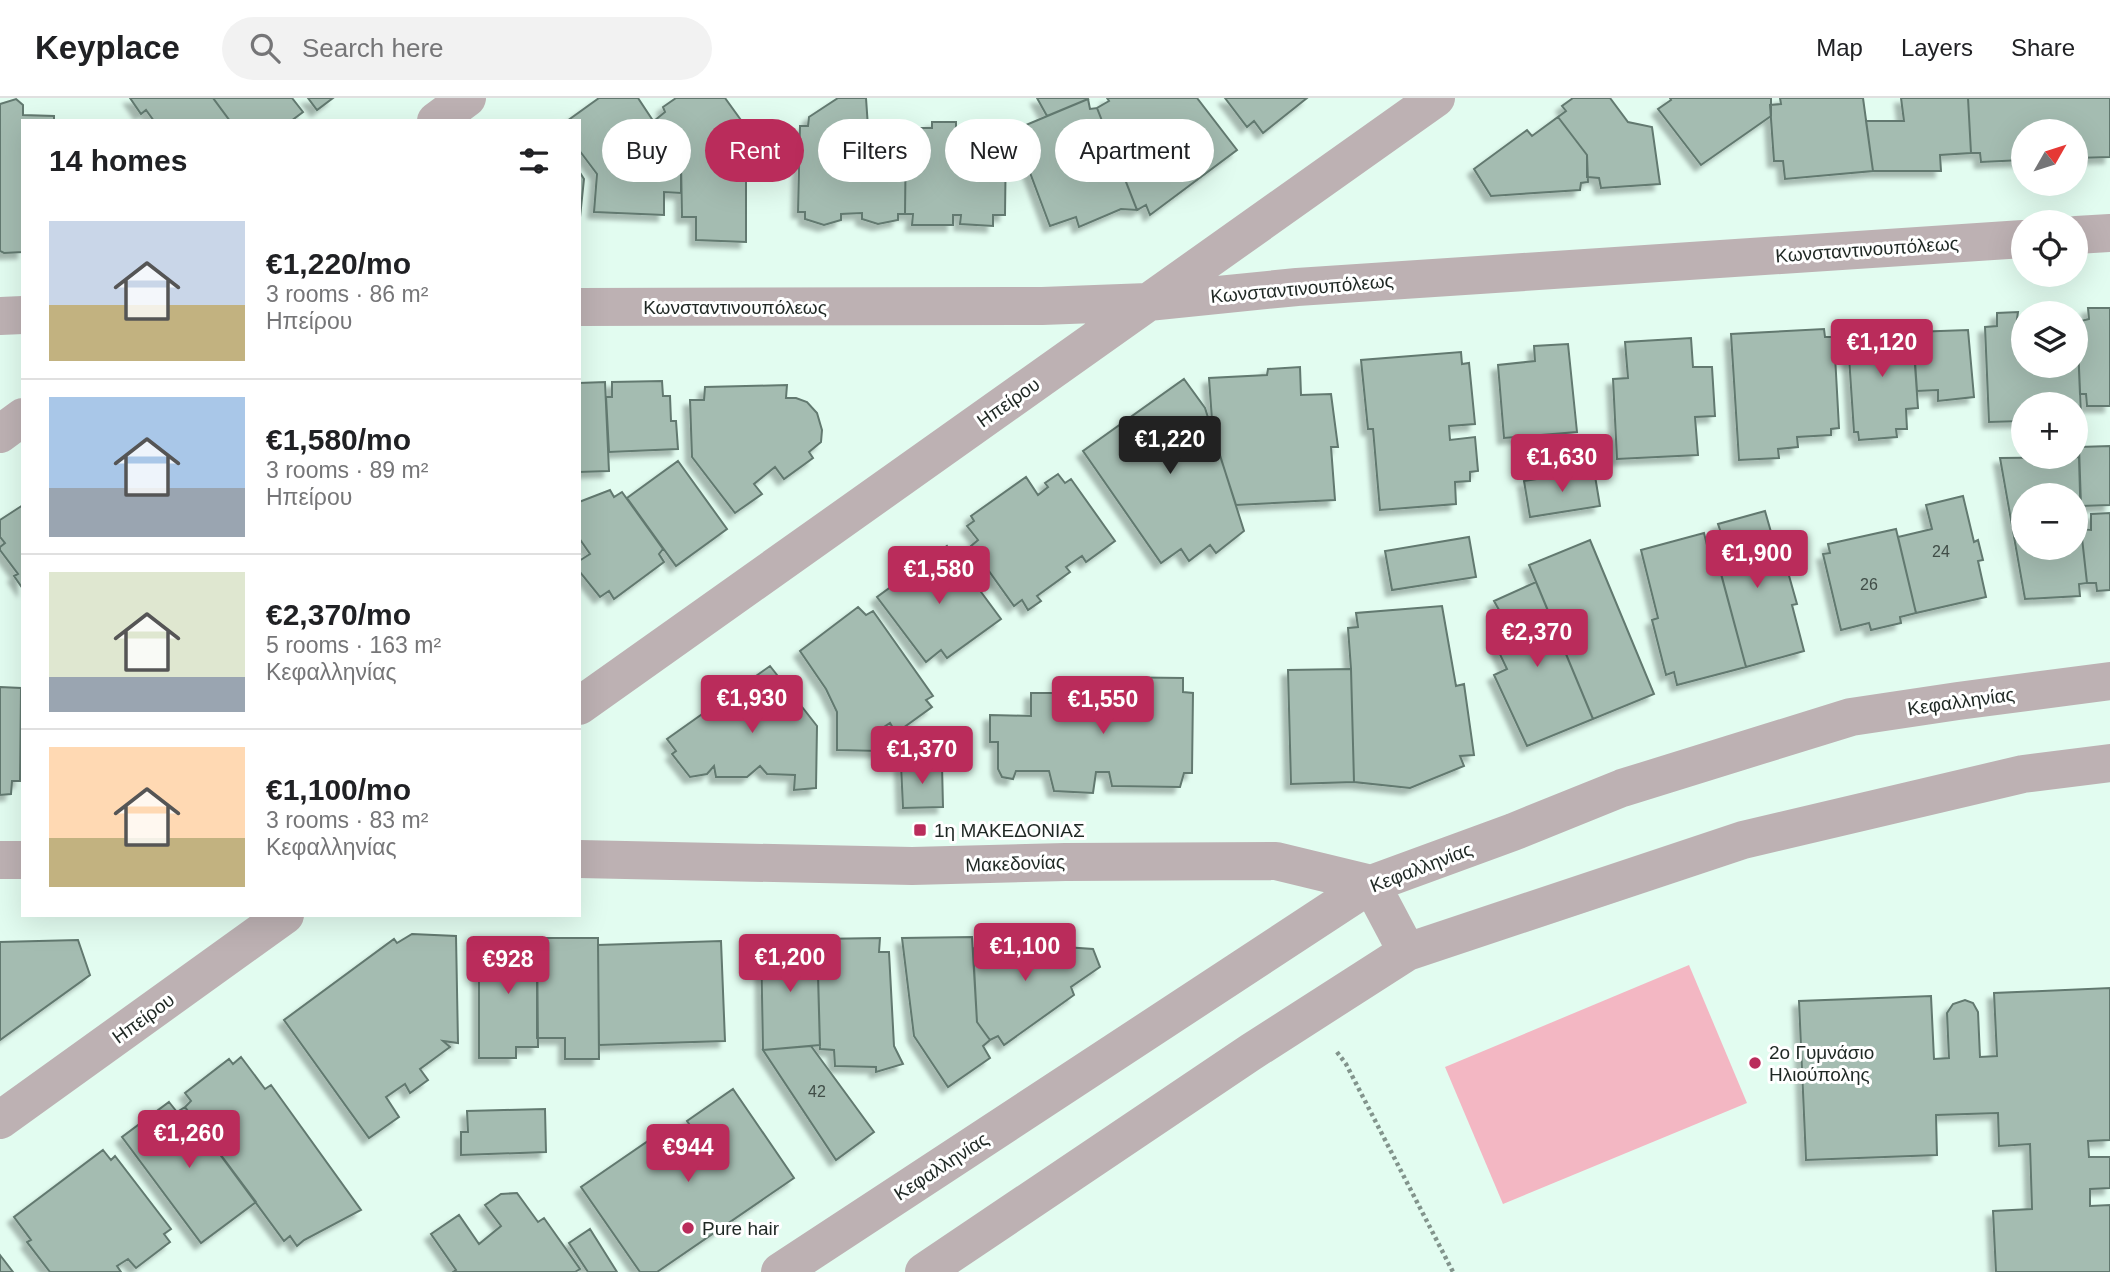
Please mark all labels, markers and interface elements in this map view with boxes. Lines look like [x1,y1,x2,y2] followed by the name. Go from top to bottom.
[222,17,712,80] search box
[35,29,180,66] text: Keyplace
[246,29,284,67] icon: search
[302,33,444,63] text: Search here
[1816,34,1863,61] text: Map
[1901,34,1973,61] text: Layers
[2011,34,2075,61] text: Share
[602,119,691,182] chip: Buy
[705,119,804,182] chip: Rent
[818,119,931,182] chip: Filters
[945,119,1041,182] chip: New
[1055,119,1214,182] chip: Apartment
[2011,119,2088,196] north arrow
[2011,119,2088,560] map controls
[515,142,553,180] icon: filters
[49,144,187,177] text: 14 homes
[2011,210,2088,287] button: locate
[1775,233,1959,266] street label: Κωνσταντινουπόλεως
[266,247,411,280] text: €1,220/mo
[105,249,189,333] icon: home
[1210,270,1394,307] street label: Κωνσταντινουπόλεως
[266,281,428,307] text: 3 rooms · 86 m²
[643,297,827,318] street label: Κωνσταντινουπόλεως
[2011,301,2088,378] button: layers
[266,308,352,334] text: Ηπείρου
[1825,320,1939,379] pin: €1,120
[1847,329,1917,355] text: €1,120
[973,373,1044,431] street label: Ηπείρου
[2011,392,2088,469] button: +
[1113,416,1227,476] pin: €1,220
[266,423,411,456] text: €1,580/mo
[105,425,189,509] icon: home
[1135,426,1205,452] text: €1,220
[1505,434,1619,494] pin: €1,630
[1527,444,1597,470] text: €1,630
[266,457,428,483] text: 3 rooms · 89 m²
[2011,483,2088,560] button: −
[266,484,352,510] text: Ηπείρου
[1700,531,1814,590] pin: €1,900
[1722,540,1792,566] text: €1,900
[1932,543,1950,560] house number: 24
[882,546,996,606] pin: €1,580
[904,556,974,582] text: €1,580
[1860,576,1878,593] house number: 26
[266,598,411,631] text: €2,370/mo
[105,600,189,684] icon: home
[1480,610,1594,669] pin: €2,370
[1502,619,1572,645] text: €2,370
[266,632,441,658] text: 5 rooms · 163 m²
[266,659,397,685] text: Κεφαλληνίας
[695,676,809,735] pin: €1,930
[1046,676,1160,736] pin: €1,550
[1906,684,2016,719] street label: Κεφαλληνίας
[717,685,787,711] text: €1,930
[1068,686,1138,712] text: €1,550
[865,726,979,786] pin: €1,370
[887,736,957,762] text: €1,370
[266,773,411,806] text: €1,100/mo
[105,775,189,859] icon: home
[266,807,428,833] text: 3 rooms · 83 m²
[934,820,1085,841] place label: 1η ΜΑΚΕΔΟΝΙΑΣ
[912,822,928,838] marker: 1η ΜΑΚΕΔΟΝΙΑΣ
[266,834,397,860] text: Κεφαλληνίας
[1367,838,1475,897] street label: Κεφαλληνίας
[965,851,1065,876] street label: Μακεδονίας
[968,924,1082,983] pin: €1,100
[990,933,1060,959] text: €1,100
[733,934,847,994] pin: €1,200
[467,936,549,996] pin: €928
[755,944,825,970] text: €1,200
[482,946,534,972] text: €928
[108,989,178,1048] street label: Ηπείρου
[1769,1042,1874,1085] place label: 2ο Γυμνάσιο Ηλιούπολης
[1747,1055,1763,1071] marker: 2ο Γυμνάσιο Ηλιούπολης
[808,1083,826,1100] house number: 42
[132,1110,246,1170] pin: €1,260
[154,1120,224,1146] text: €1,260
[647,1124,729,1184] pin: €944
[890,1128,992,1205] street label: Κεφαλληνίας
[662,1134,714,1160] text: €944
[702,1218,780,1239] place label: Pure hair
[680,1220,696,1236] marker: Pure hair

